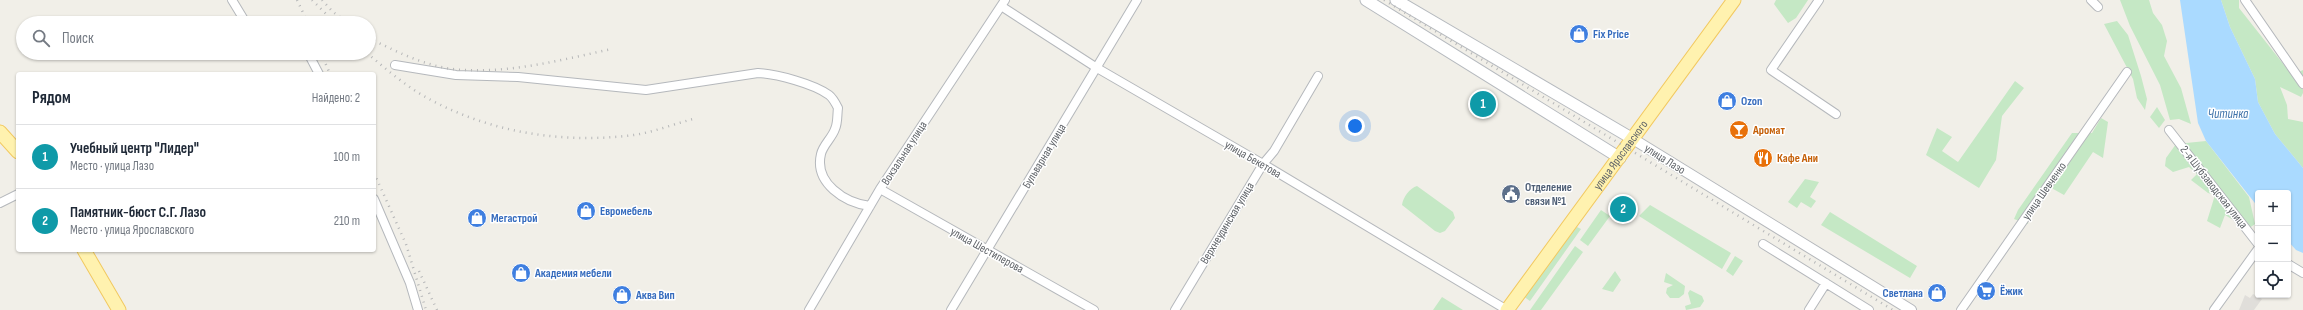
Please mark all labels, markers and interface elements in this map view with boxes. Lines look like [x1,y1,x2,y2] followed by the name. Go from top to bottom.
[16,16,376,60] search box
[1568,23,1590,45] shop icon: Fix Price
[30,27,52,49] icon: search
[1593,27,1629,42] place label: Fix Price
[62,29,94,48] text: Поиск
[32,88,71,108] text: Рядом
[1470,89,1496,119] pin: 1
[312,90,360,106] text: Найдено: 2
[1716,90,1738,112] shop icon: Ozon
[1741,94,1762,109] place label: Ozon
[2208,106,2249,122] water label: Читинка
[1345,116,1365,136] your location
[878,118,931,188] street label: Вокзальная улица
[1590,118,1651,193] street label: улица Ярославского
[1728,119,1750,141] bar icon: Аромат
[1019,121,1070,191] street label: Бульварная улица
[1752,123,1785,138] place label: Аромат
[1222,137,1284,182] street label: улица Бекетова
[70,139,199,158] text: Учебный центр "Лидер"
[1641,141,1688,178] street label: улица Лазо
[2176,143,2251,232] street label: 2-я Шубзаводская улица
[1752,147,1774,169] restaurant icon: Кафе Ани
[42,149,48,165] text: 1
[333,149,360,165] text: 100 m
[1777,151,1818,166] place label: Кафе Ани
[70,158,154,174] text: Место · улица Лазо
[2019,159,2070,223] street label: улица Шевченко
[1197,179,1258,267] street label: Верхнеудинская улица
[1525,180,1572,209] place label: Отделение связи №1
[1500,183,1522,205] public building icon: Отделение связи №1
[2255,190,2291,298] map controls
[2255,190,2291,226] button: +
[1610,194,1636,224] pin: 2
[575,200,597,222] shop icon: Евромебель
[70,203,206,222] text: Памятник-бюст С.Г. Лазо
[600,204,652,219] place label: Евромебель
[466,207,488,229] shop icon: Мегастрой
[491,211,537,226] place label: Мегастрой
[42,213,48,229] text: 2
[334,213,360,229] text: 210 m
[70,222,194,238] text: Место · улица Ярославского
[947,224,1026,277] street label: улица Шестиперова
[2255,226,2291,262] button: −
[510,262,532,284] shop icon: Академия мебели
[2255,262,2291,298] button: locate
[534,266,612,281] place label: Академия мебели
[1975,280,1997,302] supermarket icon: Ёжик
[1926,282,1948,304] shop icon: Светлана
[611,284,633,306] shop icon: Аква Вип
[2000,284,2024,299] place label: Ёжик
[1883,286,1923,301] place label: Светлана
[635,288,675,303] place label: Аква Вип

